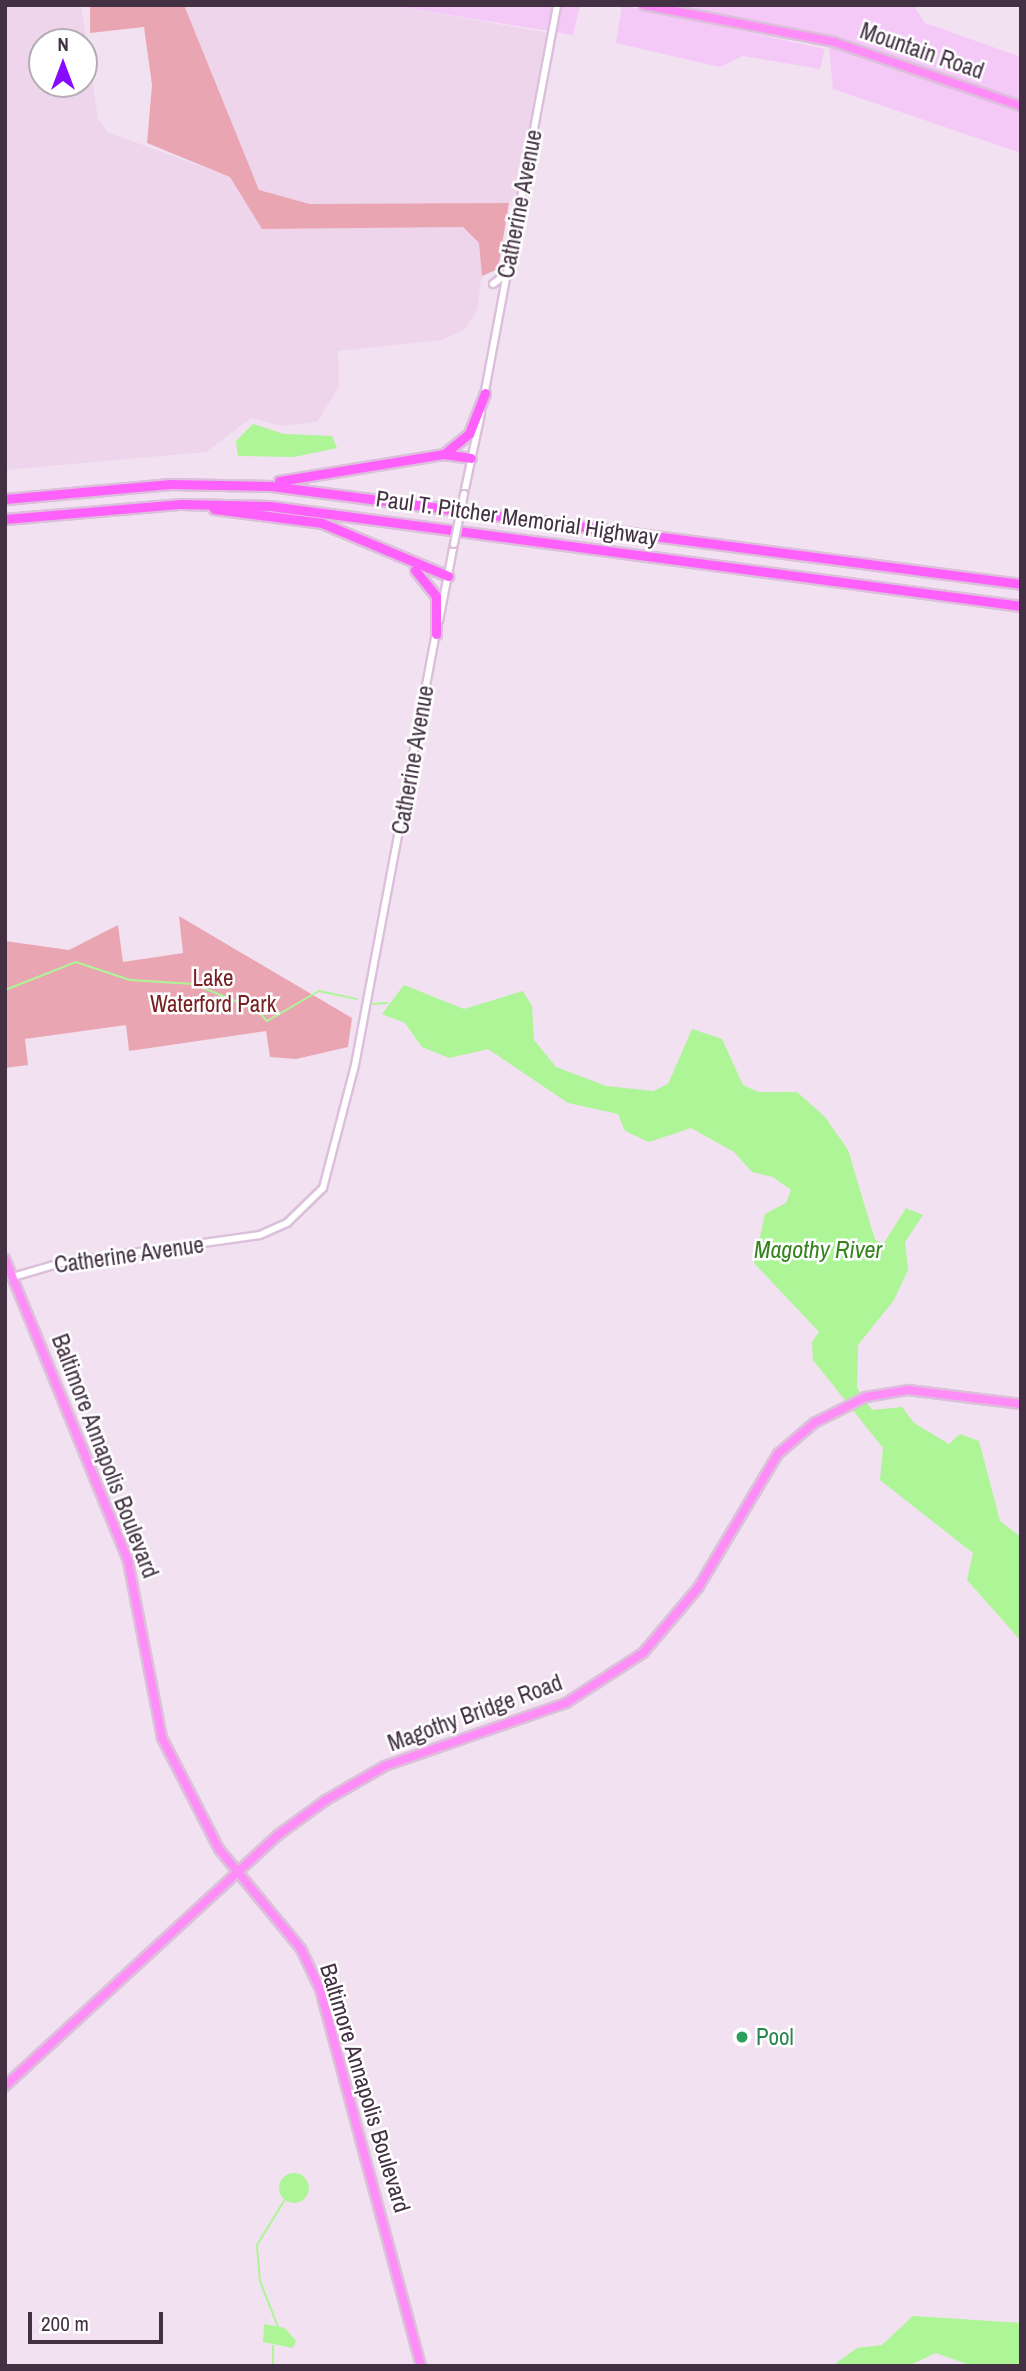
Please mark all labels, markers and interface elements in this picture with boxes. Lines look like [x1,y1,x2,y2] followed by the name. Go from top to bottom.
[857,17,987,85] street label: Mountain Road
[28,28,98,98] north arrow
[57,31,69,57] text: N
[492,127,548,281] street label: Catherine Avenue
[374,484,660,552] street label: Paul T. Pitcher Memorial Highway
[386,683,440,837] street label: Catherine Avenue
[150,964,276,1018] park label: Lake Waterford Park
[52,1231,206,1279] street label: Catherine Avenue
[754,1236,882,1264] water label: Magothy River
[46,1330,164,1582] street label: Baltimore Annapolis Boulevard
[384,1669,566,1757] street label: Magothy Bridge Road
[314,1960,416,2216] street label: Baltimore Annapolis Boulevard
[756,2023,794,2051] place label: Pool
[734,2029,750,2045] marker: Pool
[32,2298,166,2342] scale bar
[41,2309,89,2338] text: 200 m

